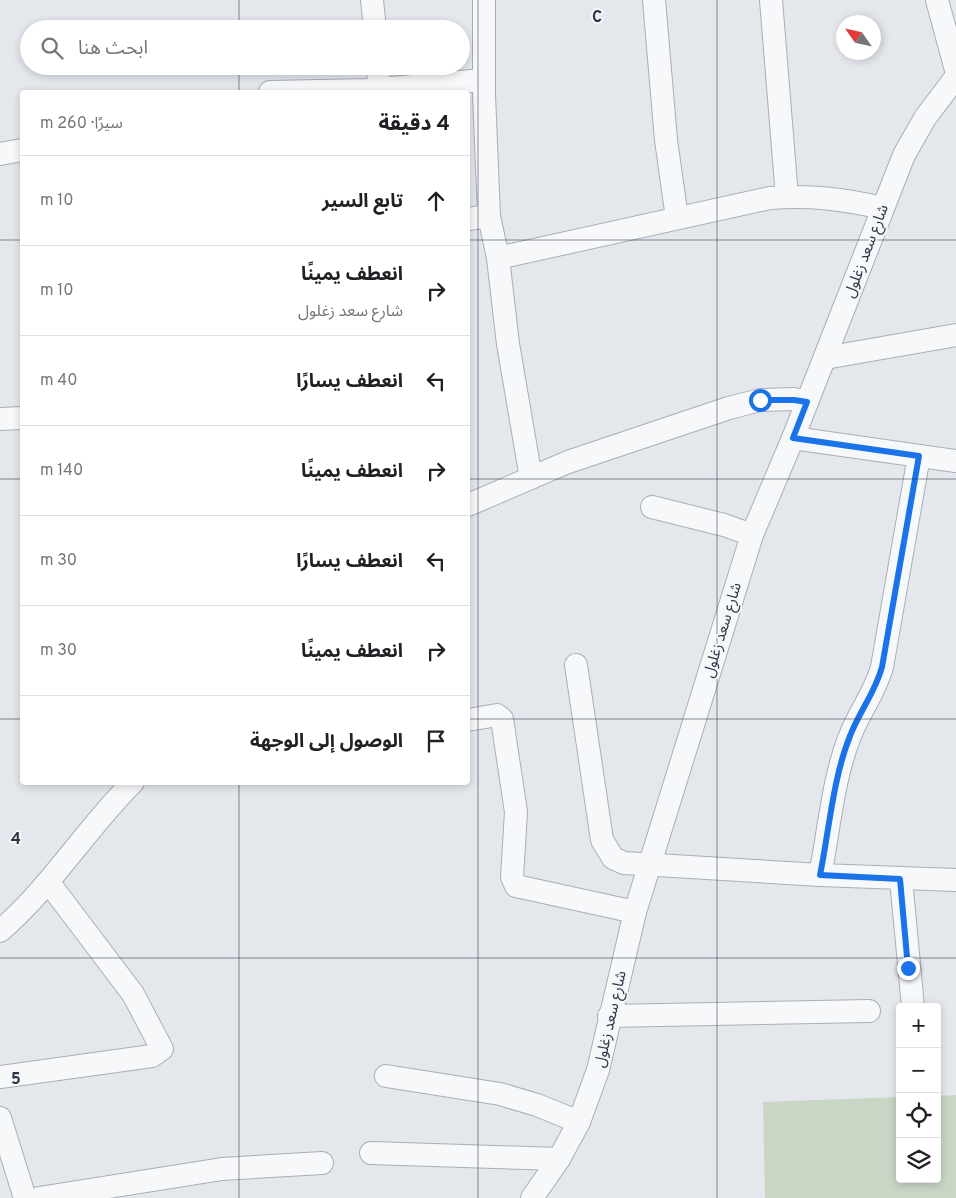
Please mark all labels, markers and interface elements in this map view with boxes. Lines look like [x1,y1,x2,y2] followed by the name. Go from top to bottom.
[592,8,602,28] text: C
[836,15,881,60] north arrow
[20,20,470,75] search box
[38,34,66,62] icon: search
[78,37,148,61] text: ابحث هنا
[378,111,450,138] text: 4 دقيقة
[40,114,123,134] text: سيرًا · 260 m
[422,187,450,215] icon: ahead
[322,190,403,214] text: تابع السير
[40,191,74,211] text: 10 m
[841,202,895,301] street label: شارع سعد زغلول
[301,263,403,287] text: انعطف يمينًا
[422,277,450,305] icon: right
[40,281,74,301] text: 10 m
[298,302,403,322] text: شارع سعد زغلول
[422,367,450,395] icon: left
[296,370,403,394] text: انعطف يسارًا
[40,371,78,391] text: 40 m
[749,389,772,412] route start
[422,457,450,485] icon: right
[301,460,403,484] text: انعطف يمينًا
[40,461,83,481] text: 140 m
[422,547,450,575] icon: left
[296,550,403,574] text: انعطف يسارًا
[40,551,77,571] text: 30 m
[700,580,748,681] street label: شارع سعد زغلول
[422,637,450,665] icon: right
[301,640,403,664] text: انعطف يمينًا
[40,641,77,661] text: 30 m
[422,727,450,755] icon: arrive
[250,730,403,754] text: الوصول إلى الوجهة
[11,830,21,850] text: 4
[897,957,920,980] route end
[591,969,633,1070] street label: شارع سعد زغلول
[896,1003,941,1183] map controls
[896,1003,941,1048] button: +
[896,1048,941,1093] button: −
[11,1070,21,1090] text: 5
[896,1093,941,1138] button: locate
[896,1138,941,1183] button: layers

